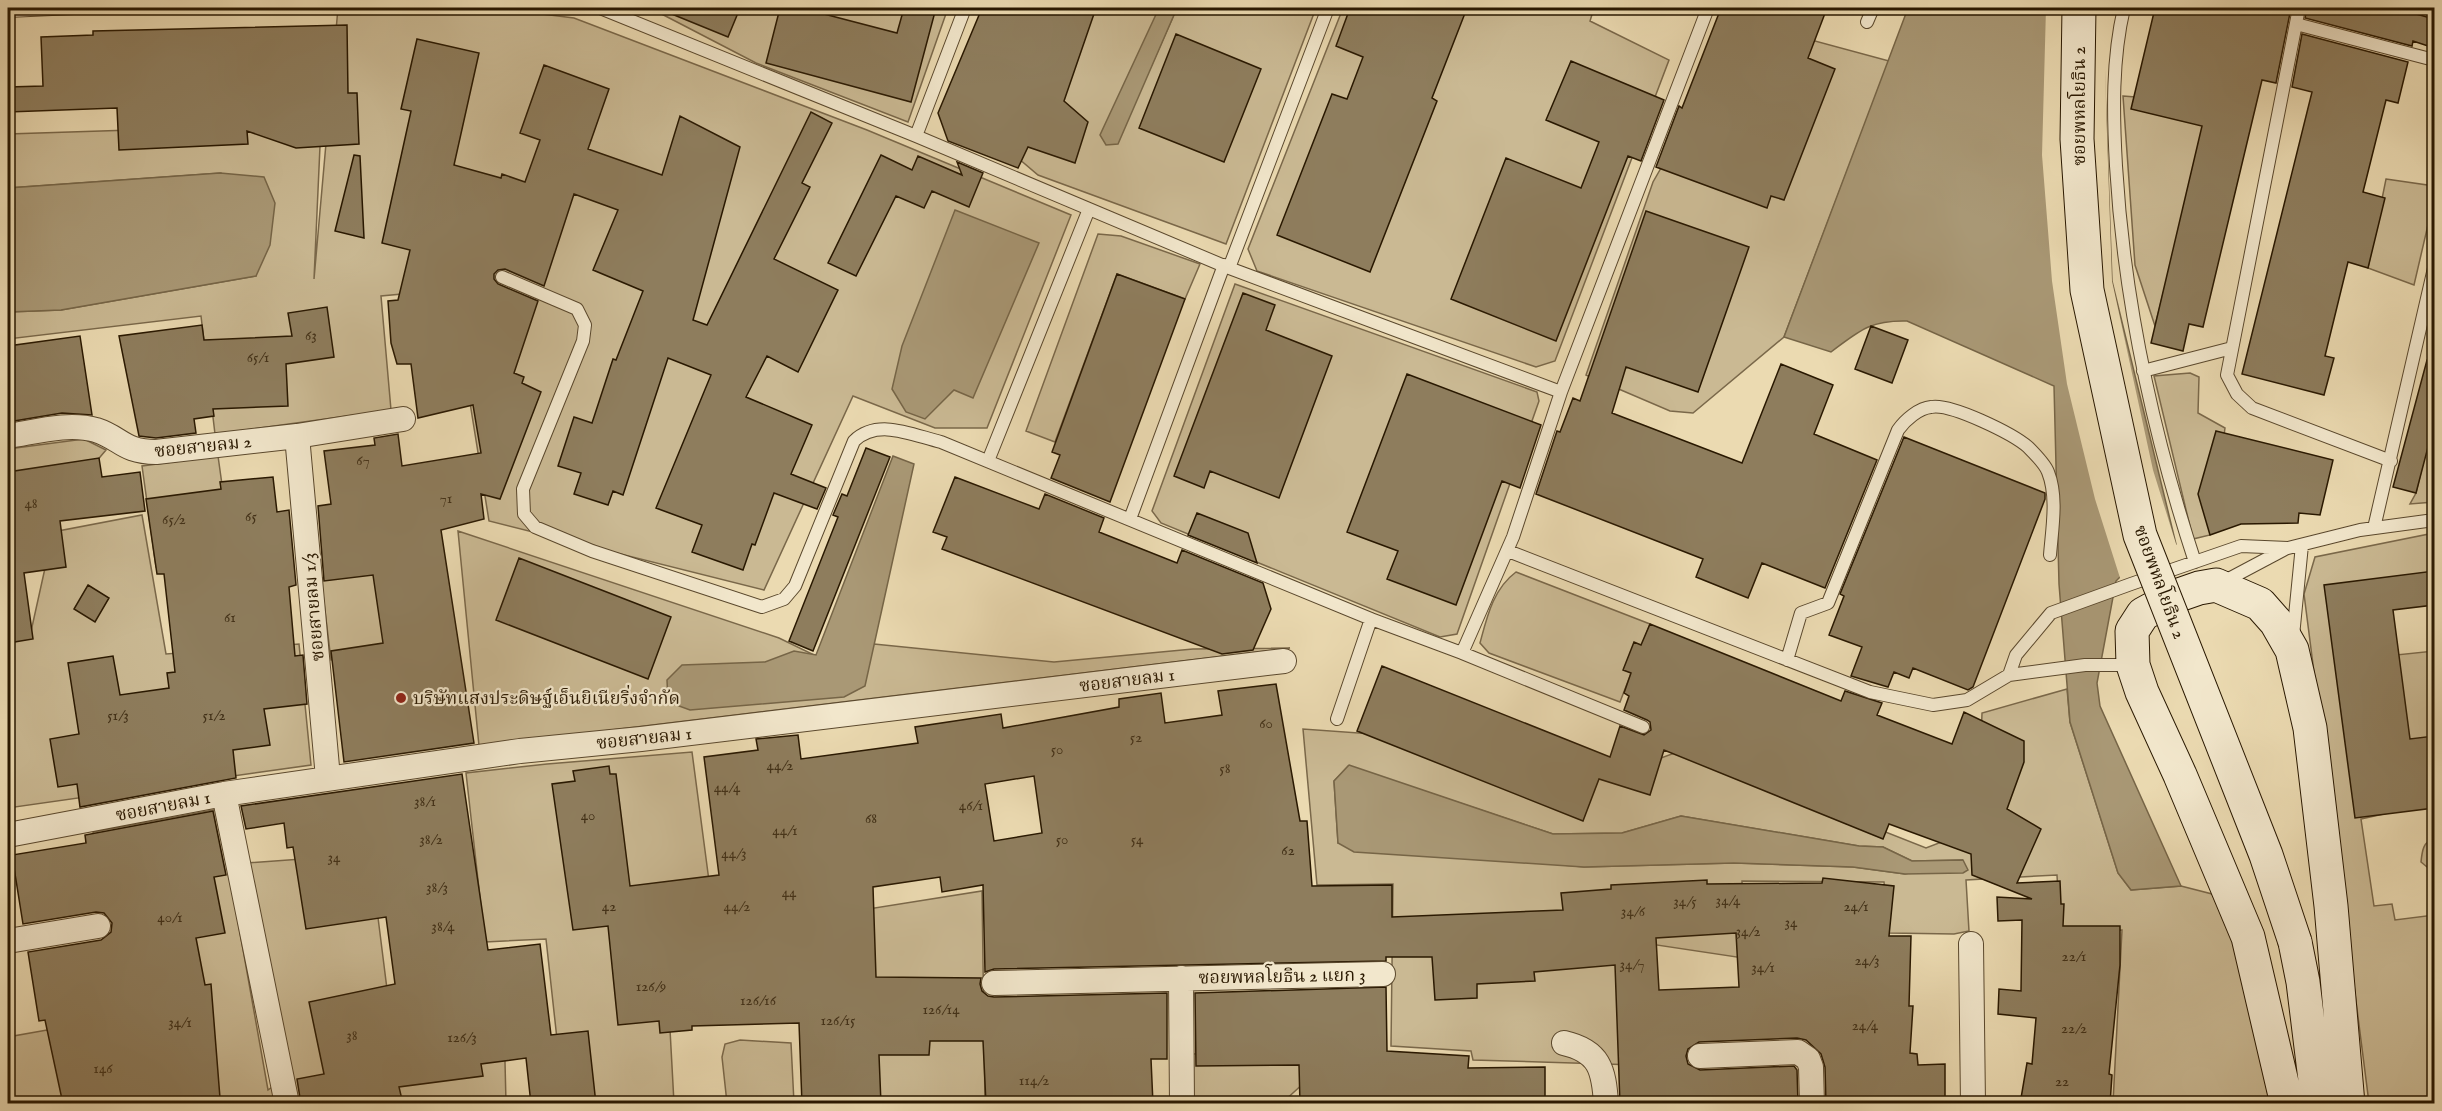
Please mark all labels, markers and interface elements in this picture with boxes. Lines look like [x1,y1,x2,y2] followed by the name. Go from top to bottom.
[2066,46,2092,166] street label: ซอยพหลโยธิน 2
[305,326,317,345] house number: 63
[247,348,269,367] house number: 65/1
[153,431,253,464] street label: ซอยสายลม 2
[356,451,370,470] house number: 67
[440,489,452,508] house number: 71
[24,494,38,513] house number: 48
[245,507,257,526] house number: 65
[162,510,186,529] house number: 65/2
[2127,522,2193,642] street label: ซอยพหลโยธิน 2
[298,552,331,662] street label: ซอยสายลม 1/3
[224,608,236,627] house number: 61
[1078,664,1176,699] street label: ซอยสายลม 1
[413,684,680,711] place label: บริษัทแสงประดิษฐ์เอ็นยิเนียริ่งจำกัด
[394,691,408,705] marker: บริษัทแสงประดิษฐ์เอ็นยิเนียริ่งจำกัด
[107,706,129,725] house number: 51/3
[202,706,226,725] house number: 51/2
[1259,714,1273,733] house number: 60
[595,723,693,756] street label: ซอยสายลม 1
[1130,728,1142,747] house number: 52
[1051,740,1063,759] house number: 50
[767,756,793,775] house number: 44/2
[1219,759,1231,778] house number: 58
[714,778,741,797] house number: 44/4
[114,787,213,828] street label: ซอยสายลม 1
[414,792,436,811] house number: 38/1
[959,796,983,815] house number: 46/1
[581,806,595,825] house number: 40
[865,809,877,828] house number: 68
[772,821,798,840] house number: 44/1
[419,830,443,849] house number: 38/2
[1056,830,1068,849] house number: 50
[1131,830,1144,849] house number: 54
[1281,841,1295,860] house number: 62
[721,844,747,863] house number: 44/3
[328,848,341,867] house number: 34
[426,878,448,897] house number: 38/3
[782,883,797,902] house number: 44
[1716,891,1741,910] house number: 34/4
[1673,892,1697,911] house number: 34/5
[602,897,616,916] house number: 42
[724,897,750,916] house number: 44/2
[1843,897,1869,916] house number: 24/1
[1621,902,1646,921] house number: 34/6
[157,908,183,927] house number: 40/1
[1785,913,1798,932] house number: 34
[431,917,455,936] house number: 38/4
[1735,922,1761,941] house number: 34/2
[2062,947,2086,966] house number: 22/1
[1854,951,1880,970] house number: 24/3
[1619,955,1645,974] house number: 34/7
[1751,958,1775,977] house number: 34/1
[1198,962,1366,990] street label: ซอยพหลโยธิน 2 แยก 3
[636,977,666,996] house number: 126/9
[740,991,777,1010] house number: 126/16
[922,1000,960,1019] house number: 126/14
[820,1011,856,1030] house number: 126/15
[168,1013,192,1032] house number: 34/1
[1852,1016,1879,1035] house number: 24/4
[2061,1019,2087,1038] house number: 22/2
[346,1026,358,1045] house number: 38
[447,1028,477,1047] house number: 126/3
[93,1059,113,1078] house number: 146
[1019,1071,1049,1090] house number: 114/2
[2055,1072,2069,1091] house number: 22

